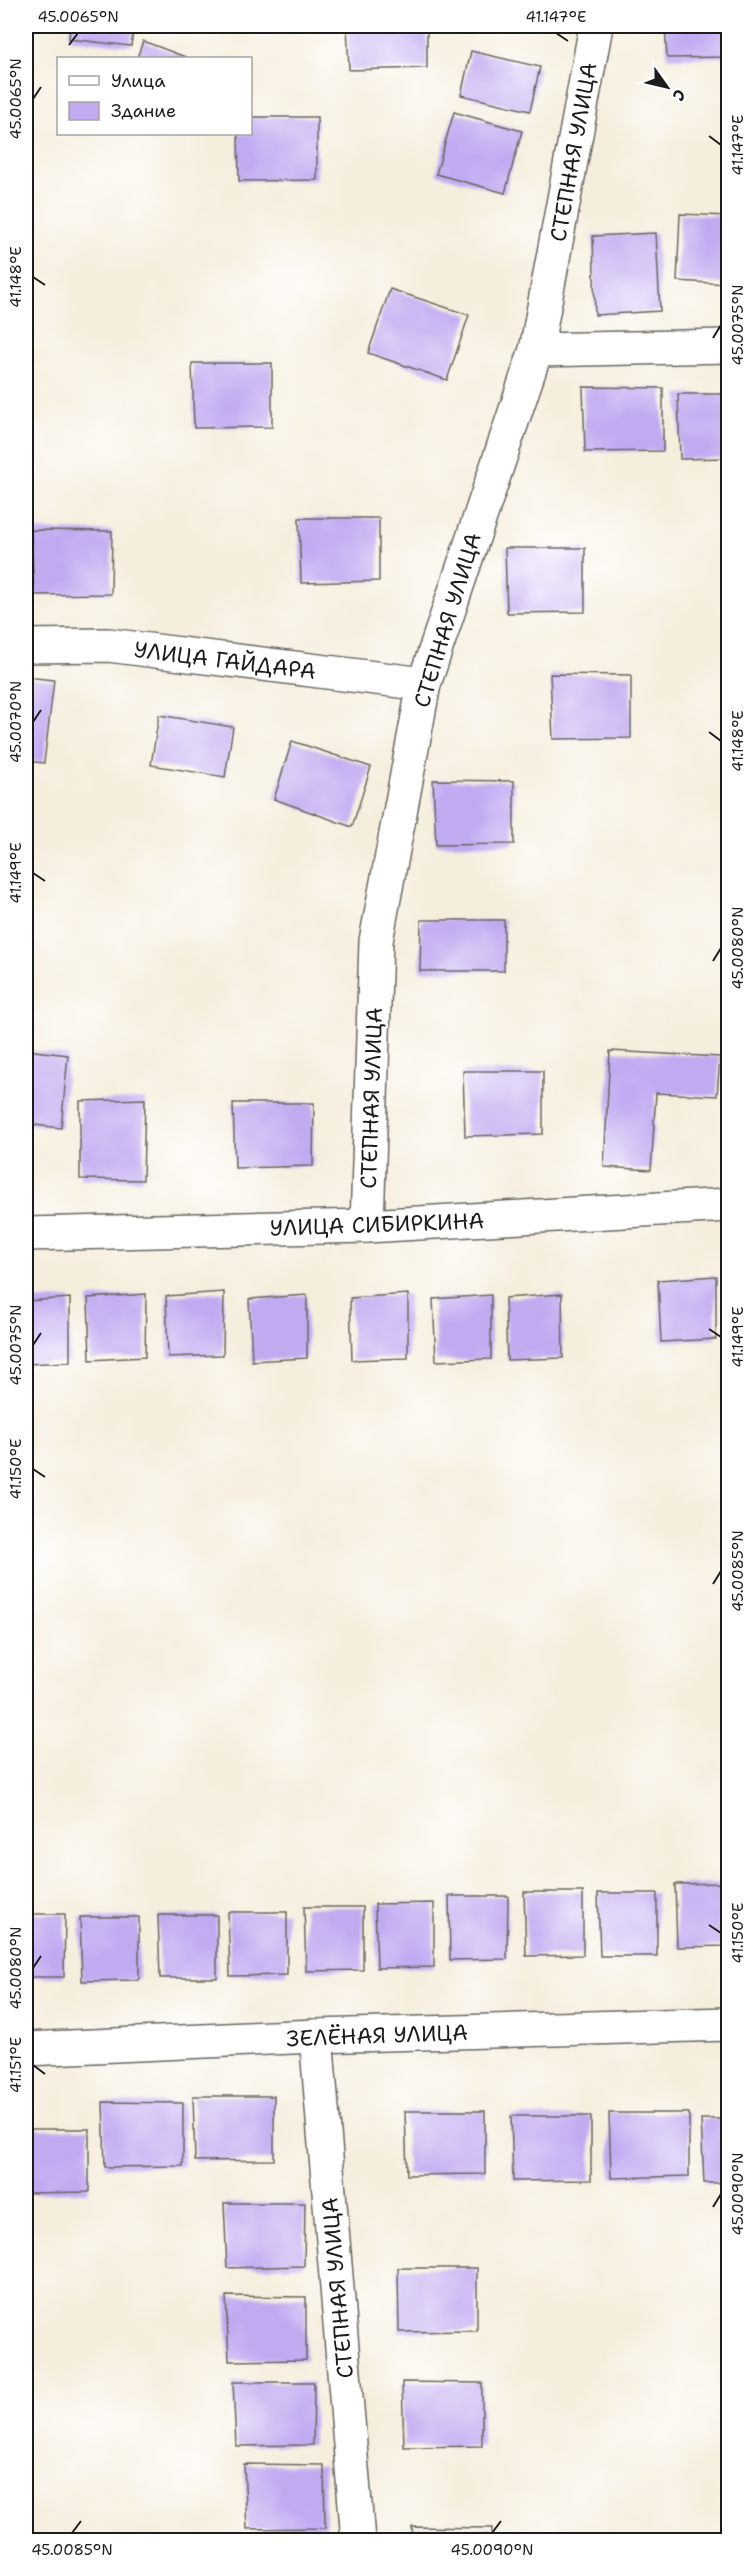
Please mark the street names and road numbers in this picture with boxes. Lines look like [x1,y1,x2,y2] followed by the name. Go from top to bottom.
[543,60,604,244] street label: СТЕПНАЯ УЛИЦА
[407,529,488,711] street label: СТЕПНАЯ УЛИЦА
[132,635,318,686] street label: УЛИЦА ГАЙДАРА
[354,1007,389,1189] street label: СТЕПНАЯ УЛИЦА
[269,1206,485,1243] street label: УЛИЦА СИБИРКИНА
[286,2018,468,2053] street label: ЗЕЛЁНАЯ УЛИЦА
[315,2196,360,2380] street label: СТЕПНАЯ УЛИЦА

